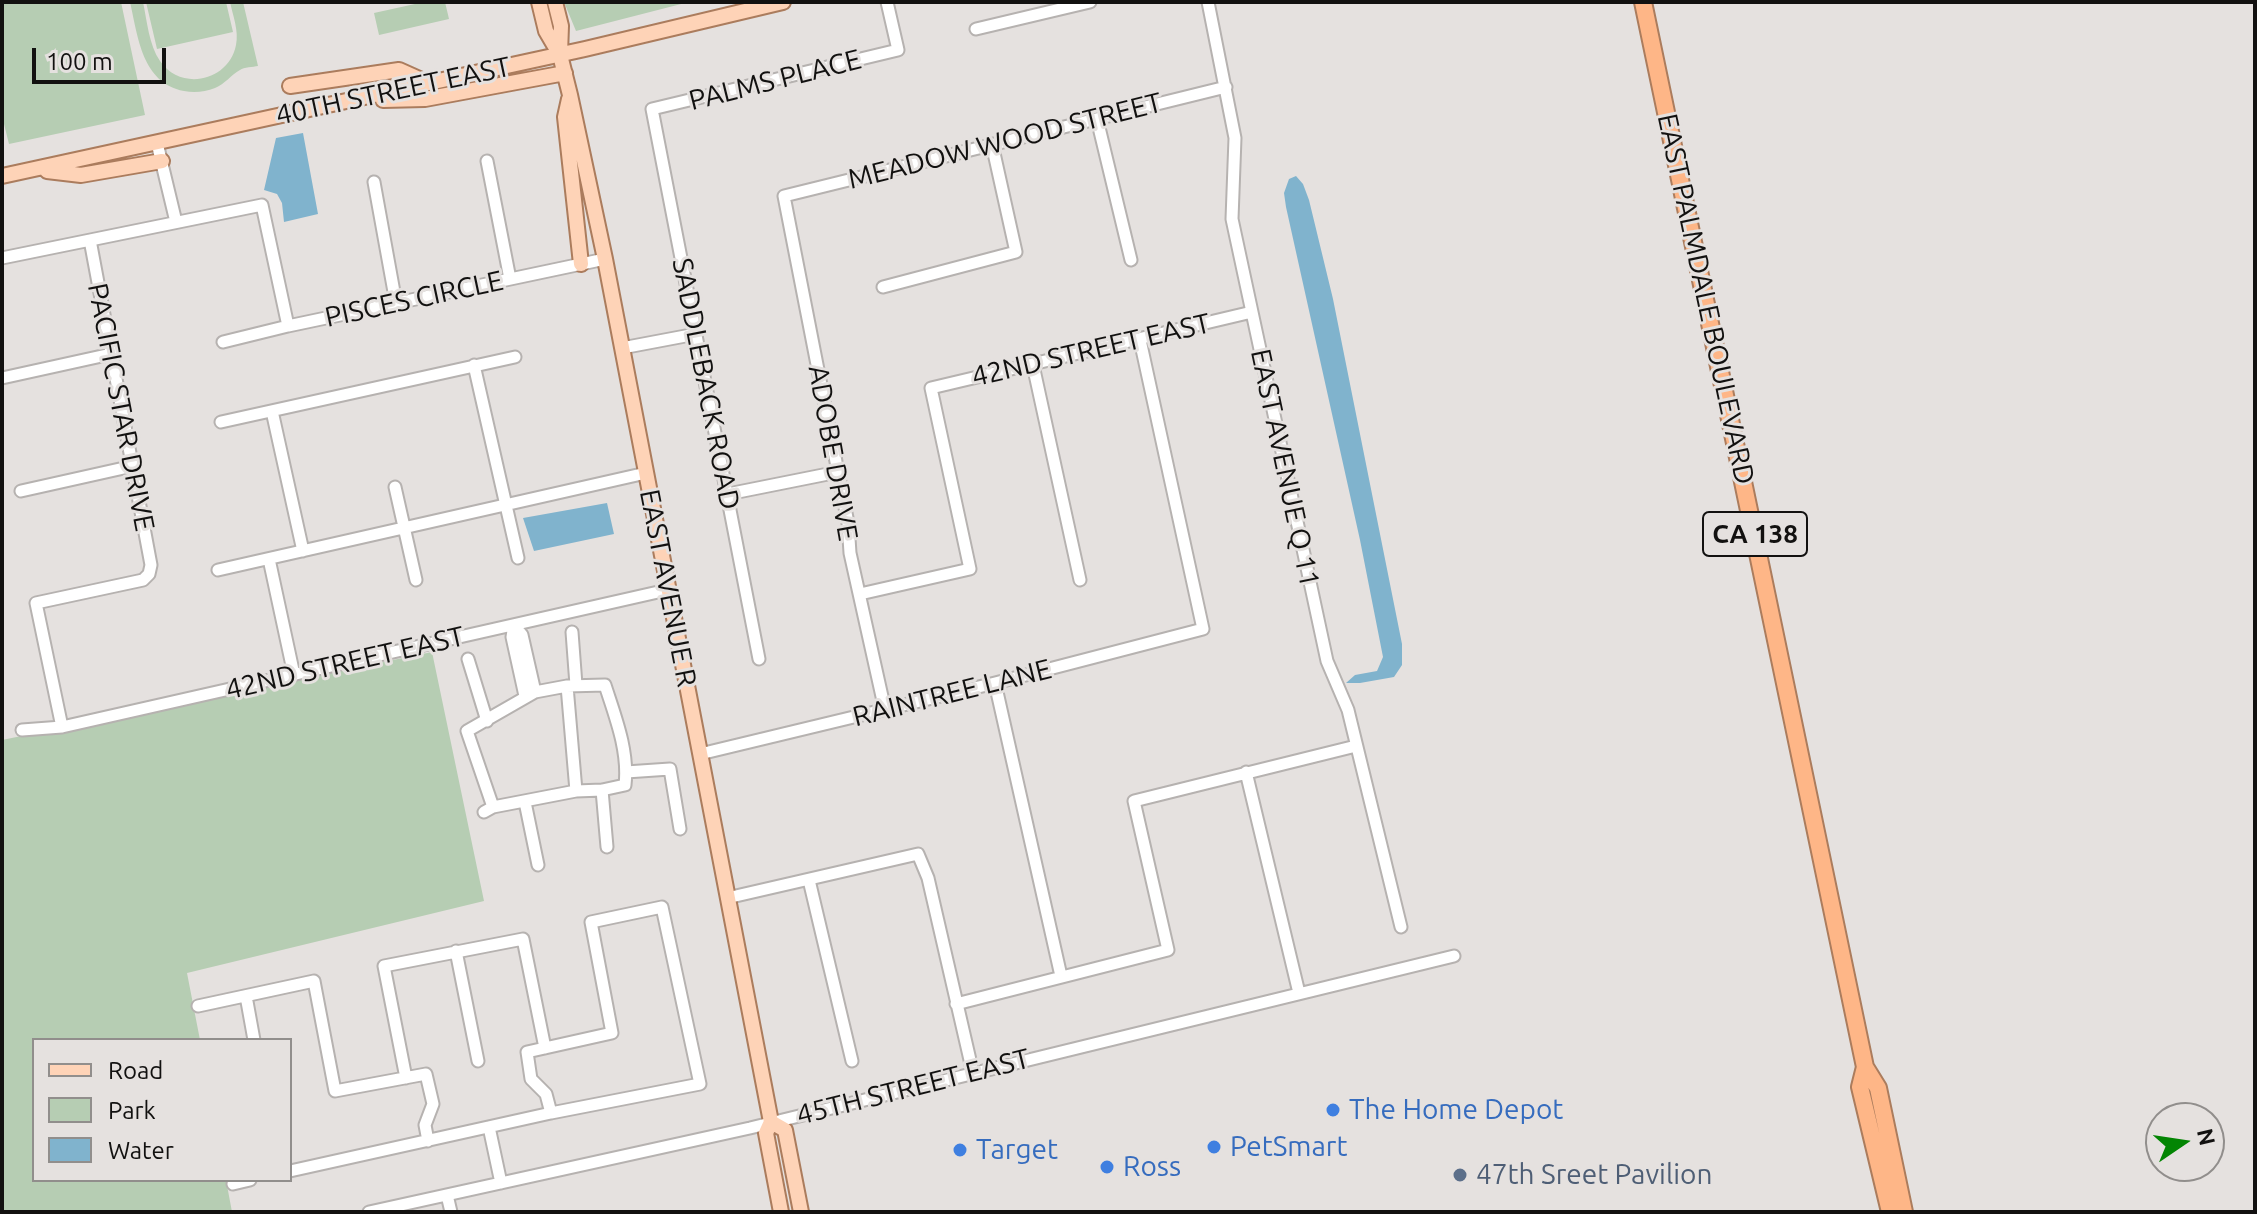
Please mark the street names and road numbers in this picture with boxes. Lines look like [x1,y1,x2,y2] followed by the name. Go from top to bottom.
[686,42,864,118] street label: PALMS PLACE
[273,50,513,132] street label: 40TH STREET EAST
[844,86,1166,196] street label: MEADOW WOOD STREET
[1650,111,1762,487] street label: EAST PALMDALE BOULEVARD
[665,255,747,513] street label: SADDLEBACK ROAD
[322,264,506,334] street label: PISCES CIRCLE
[80,280,162,534] street label: PACIFIC STAR DRIVE
[968,306,1214,394] street label: 42ND STREET EAST
[1243,346,1327,590] street label: EAST AVENUE Q 11
[801,363,865,543] street label: ADOBE DRIVE
[632,486,704,690] street label: EAST AVENUE R
[1703,512,1807,556] road number: CA 138
[222,619,468,707] street label: 42ND STREET EAST
[849,652,1055,734] street label: RAINTREE LANE
[793,1042,1033,1132] street label: 45TH STREET EAST

